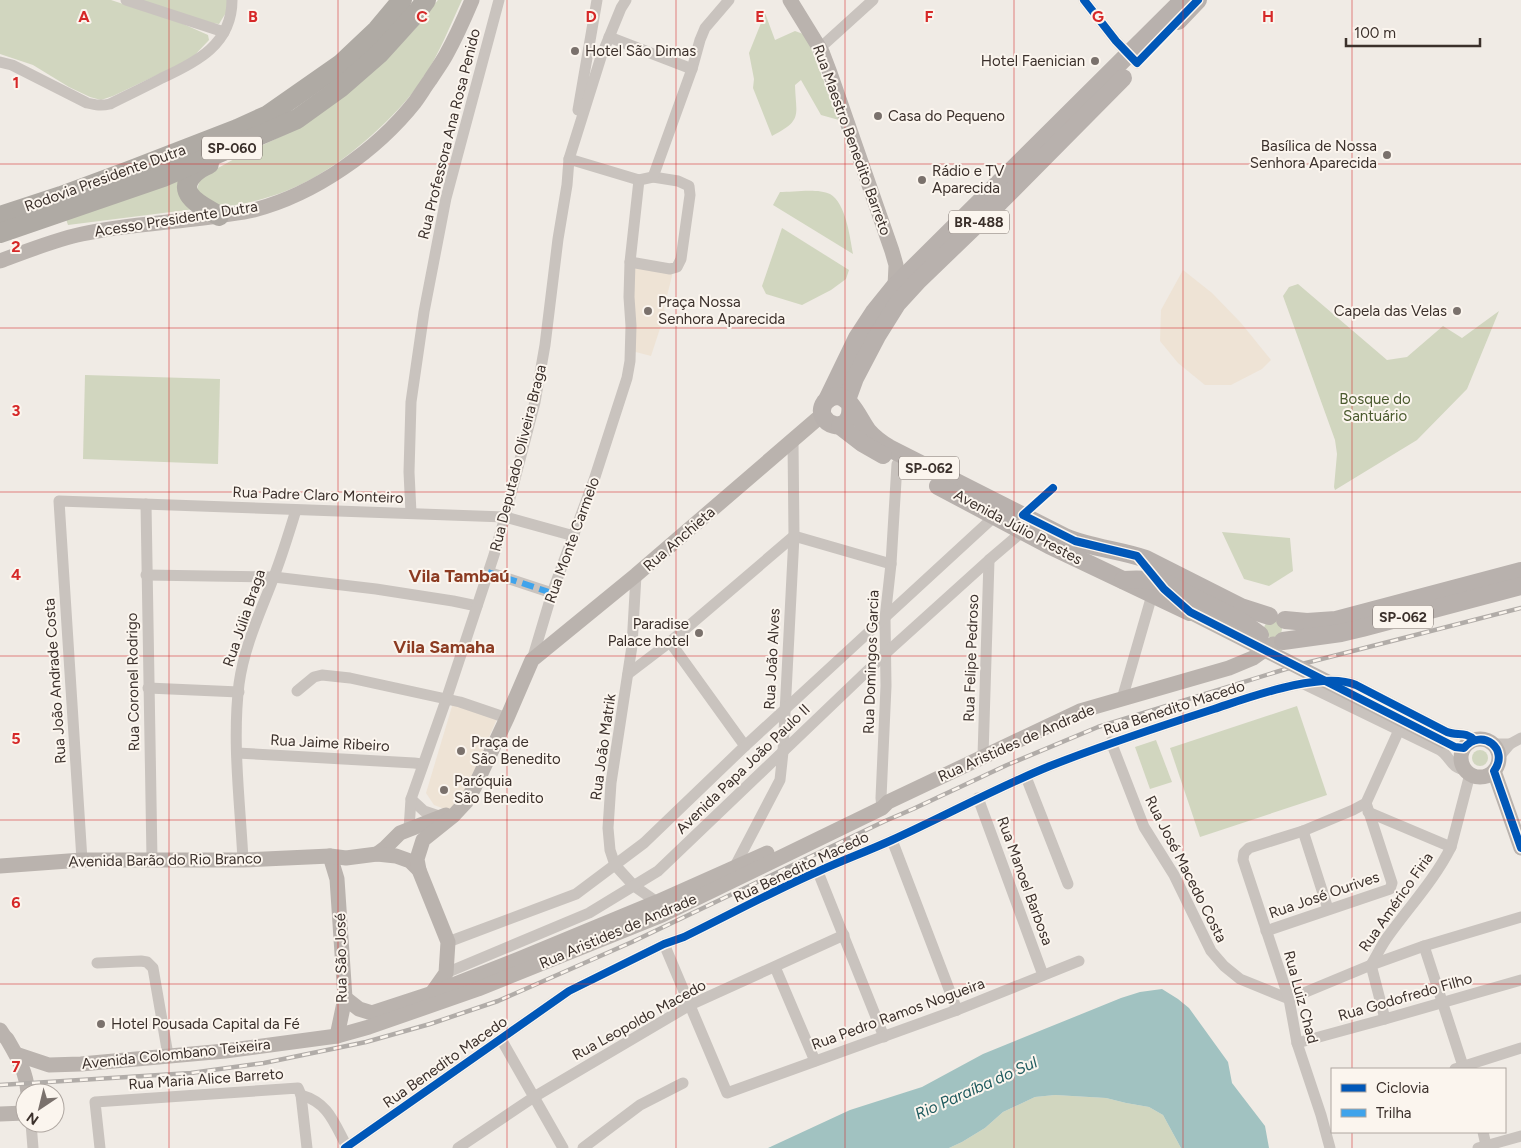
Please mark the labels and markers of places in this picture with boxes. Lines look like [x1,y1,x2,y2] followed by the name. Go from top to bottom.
[585,42,696,60] place label: Hotel São Dimas
[569,45,581,57] marker: Hotel São Dimas
[981,52,1085,70] place label: Hotel Faenician
[1089,55,1101,67] marker: Hotel Faenician
[888,107,1005,125] place label: Casa do Pequeno
[872,110,884,122] marker: Casa do Pequeno
[1250,137,1377,172] place label: Basílica de Nossa Senhora Aparecida
[1381,149,1393,161] marker: Basílica de Nossa Senhora Aparecida
[932,162,1005,197] place label: Rádio e TV Aparecida
[916,174,928,186] marker: Rádio e TV Aparecida
[658,293,785,328] place label: Praça Nossa Senhora Aparecida
[1334,302,1447,320] place label: Capela das Velas
[642,305,654,317] marker: Praça Nossa Senhora Aparecida
[1451,305,1463,317] marker: Capela das Velas
[608,615,689,650] place label: Paradise Palace hotel
[693,627,705,639] marker: Paradise Palace hotel
[471,733,561,768] place label: Praça de São Benedito
[455,745,467,757] marker: Praça de São Benedito
[454,772,544,807] place label: Paróquia São Benedito
[438,784,450,796] marker: Paróquia São Benedito
[111,1015,300,1033] place label: Hotel Pousada Capital da Fé
[95,1018,107,1030] marker: Hotel Pousada Capital da Fé

